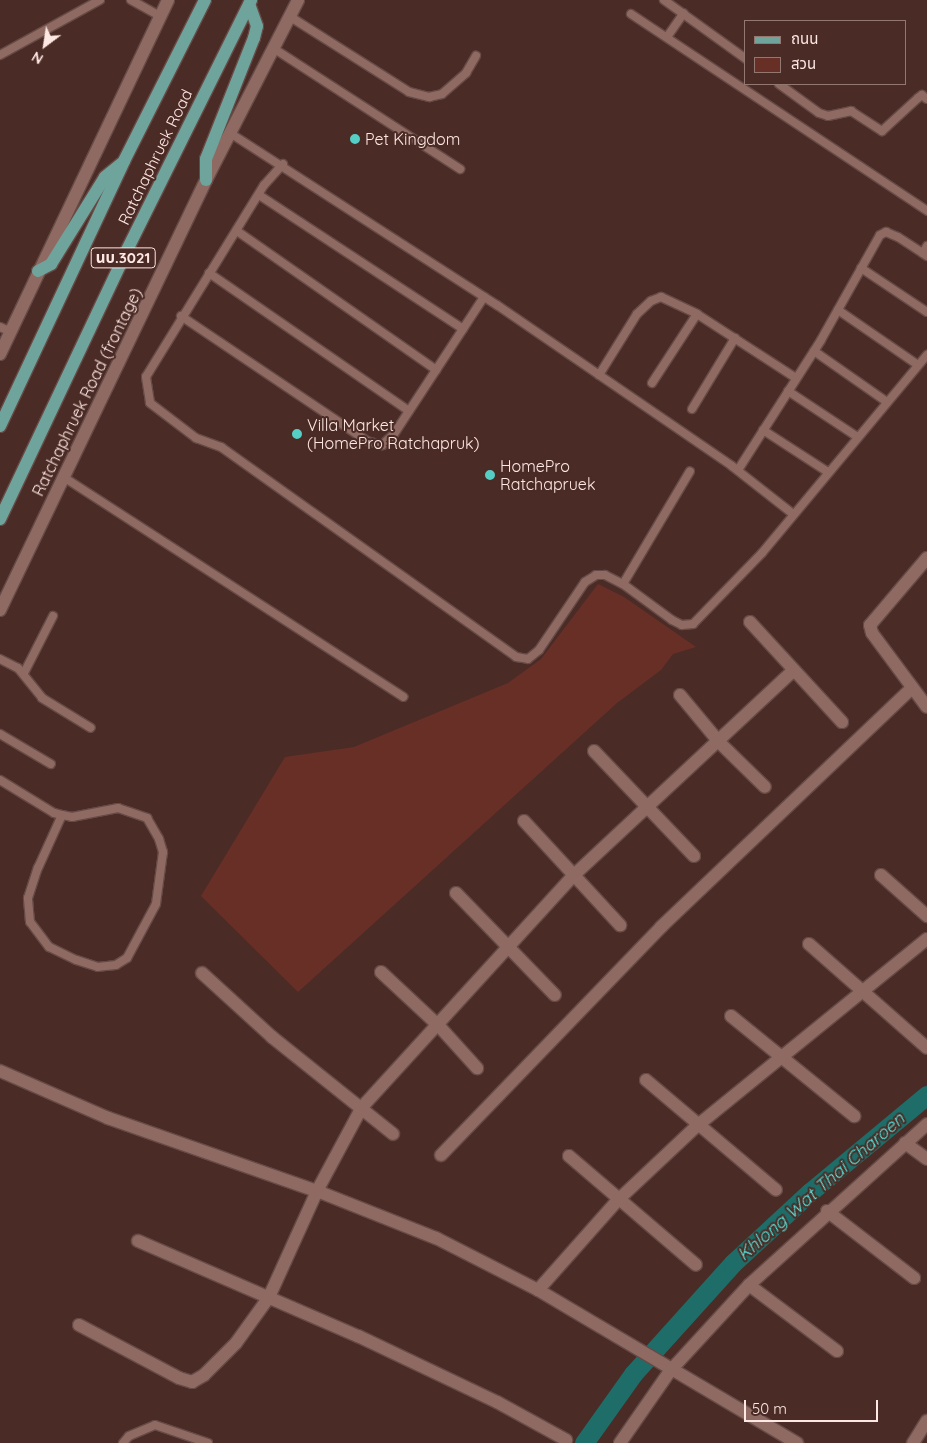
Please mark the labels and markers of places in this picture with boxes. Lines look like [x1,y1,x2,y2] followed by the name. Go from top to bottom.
[365,129,460,149] place label: Pet Kingdom
[349,133,361,145] marker: Pet Kingdom
[307,415,480,453] place label: Villa Market (HomePro Ratchapruk)
[291,428,303,440] marker: Villa Market (HomePro Ratchapruk)
[500,456,595,494] place label: HomePro Ratchapruek
[484,469,496,481] marker: HomePro Ratchapruek

